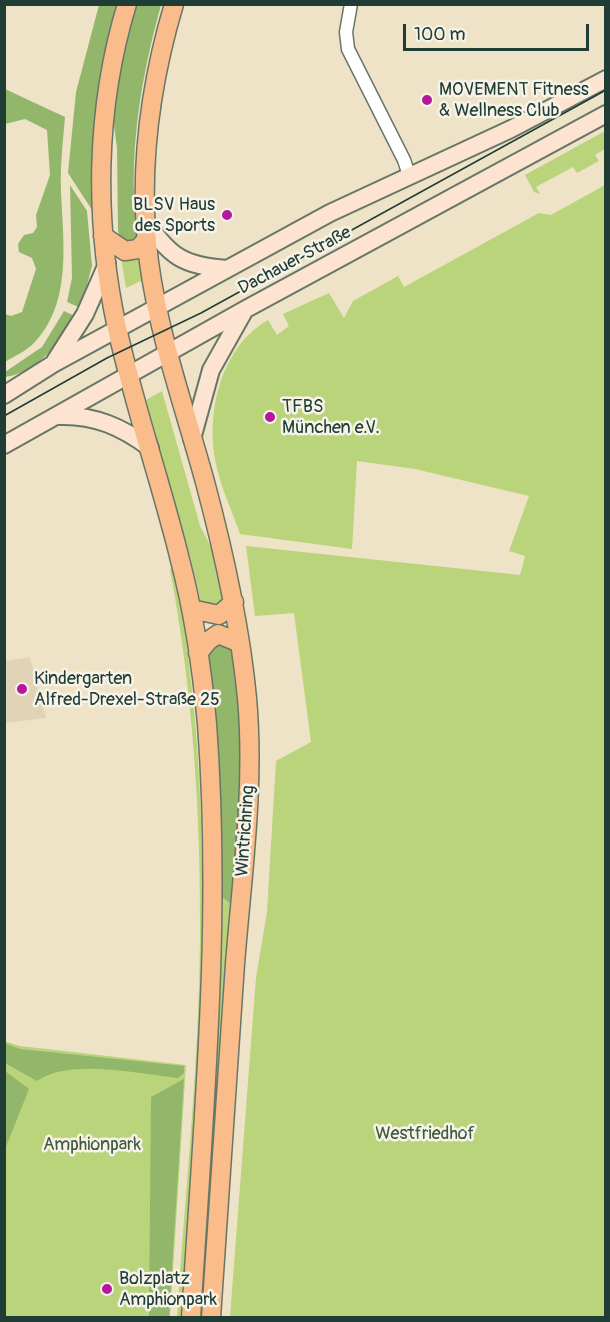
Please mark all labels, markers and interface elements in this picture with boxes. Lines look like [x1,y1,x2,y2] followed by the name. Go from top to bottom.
[406,12,592,50] scale bar
[414,23,466,46] text: 100 m
[439,79,589,122] place label: MOVEMENT Fitness & Wellness Club
[420,93,434,107] marker: MOVEMENT Fitness & Wellness Club
[133,194,215,236] place label: BLSV Haus des Sports
[220,208,234,222] marker: BLSV Haus des Sports
[235,222,355,300] street label: Dachauer Straße
[282,396,380,438] place label: TFBS München e.V.
[263,410,277,424] marker: TFBS München e.V.
[34,668,220,710] place label: Kindergarten Alfred-Drexel-Straße 25
[15,682,29,696] marker: Kindergarten Alfred-Drexel-Straße 25
[232,785,260,877] street label: Wintrichring
[375,1123,475,1145] park label: Westfriedhof
[43,1134,141,1156] park label: Amphionpark
[119,1268,217,1310] place label: Bolzplatz Amphionpark
[100,1282,114,1296] marker: Bolzplatz Amphionpark

